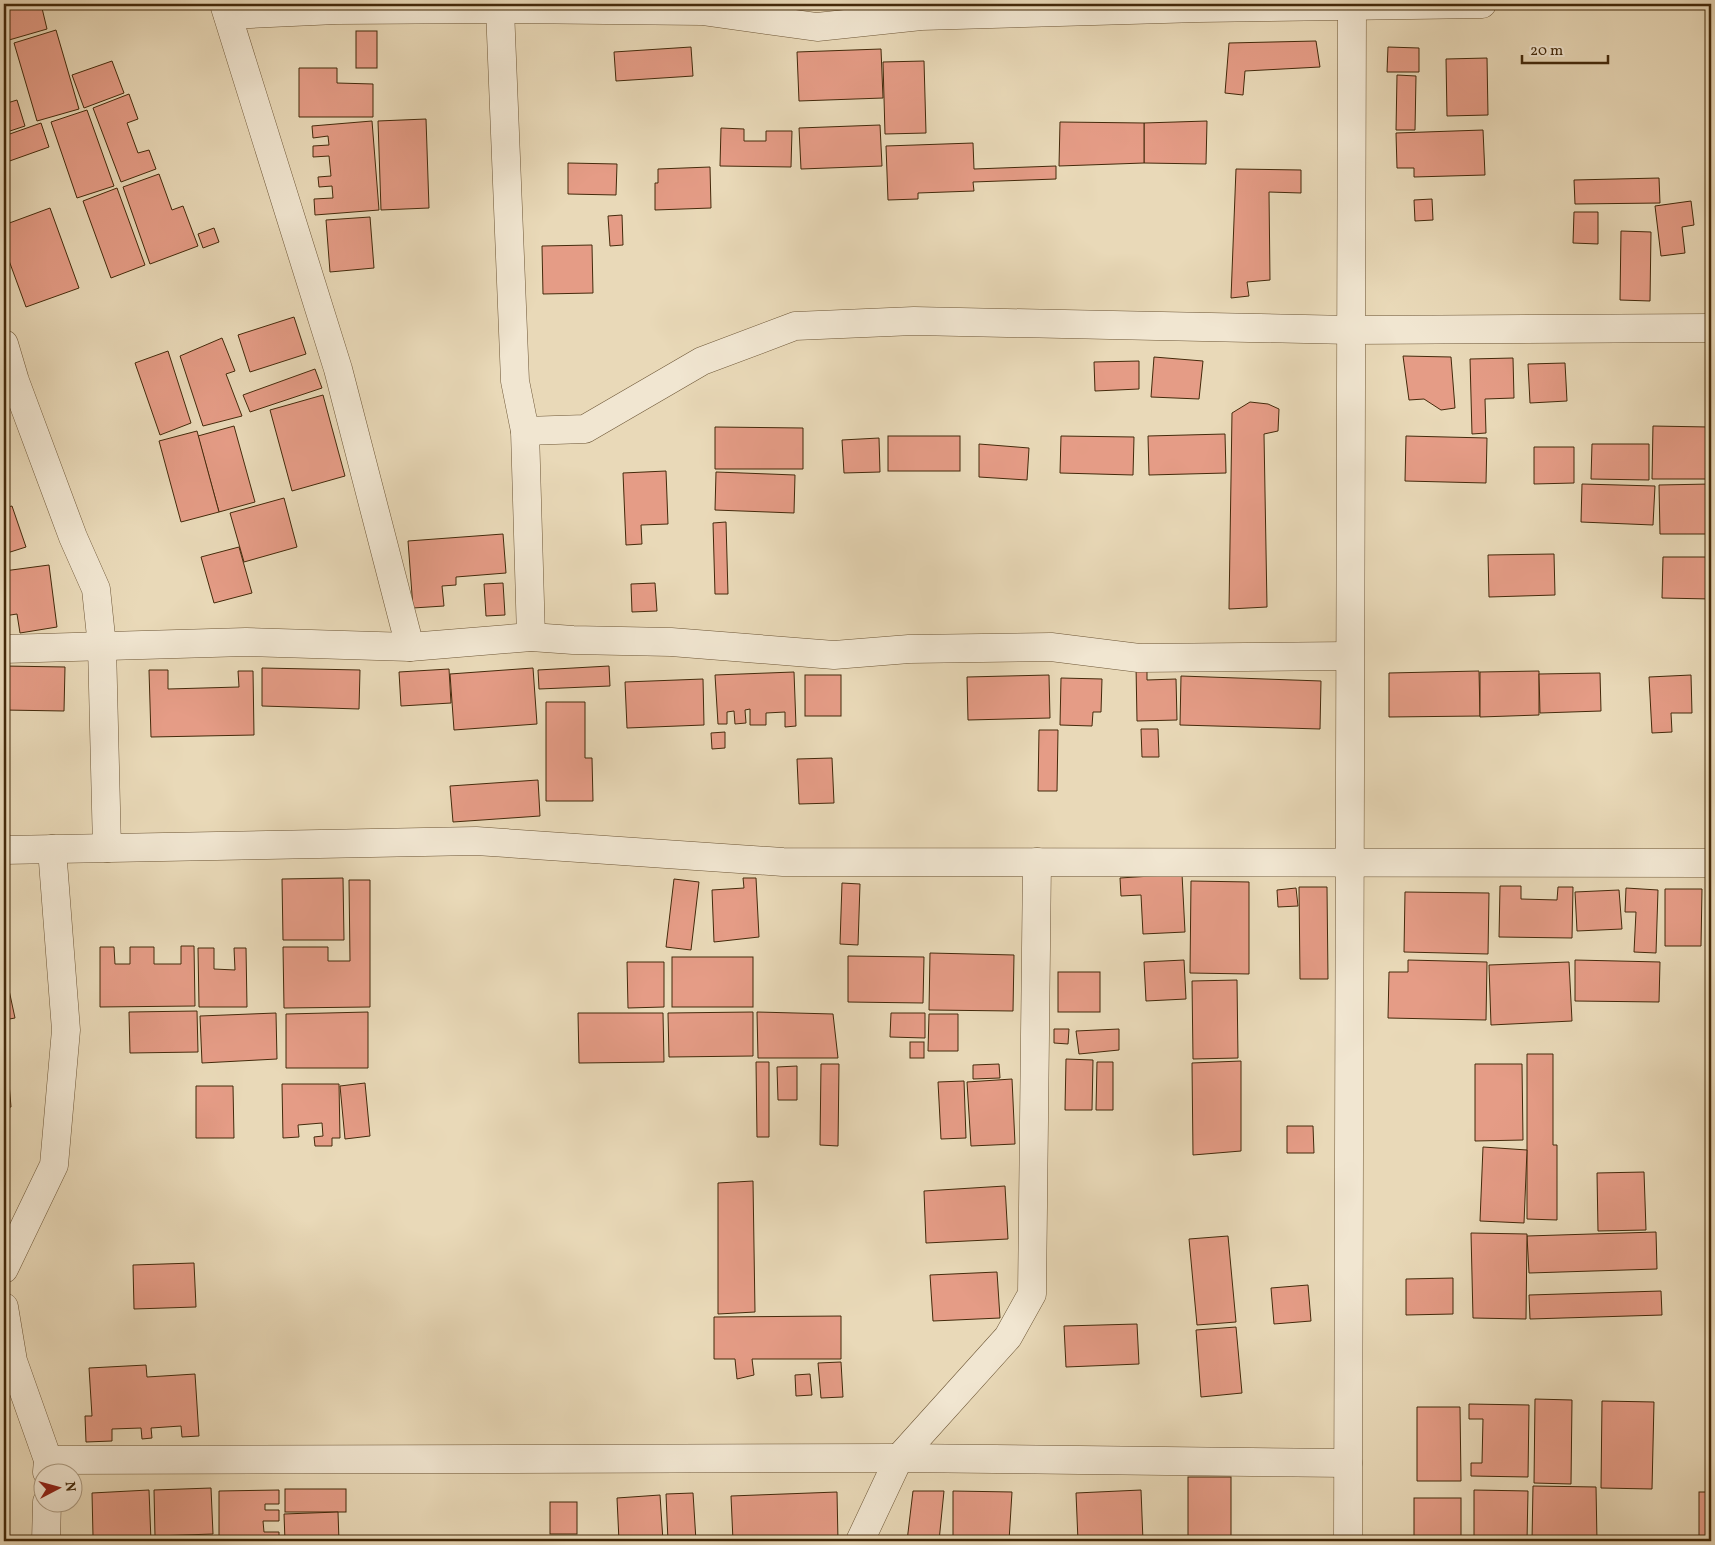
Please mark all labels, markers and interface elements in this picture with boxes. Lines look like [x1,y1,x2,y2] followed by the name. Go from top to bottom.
[1522,32,1609,64] scale bar
[1530,41,1563,62] text: 20 m
[32,1462,82,1512] north arrow
[59,1481,79,1493] text: N

